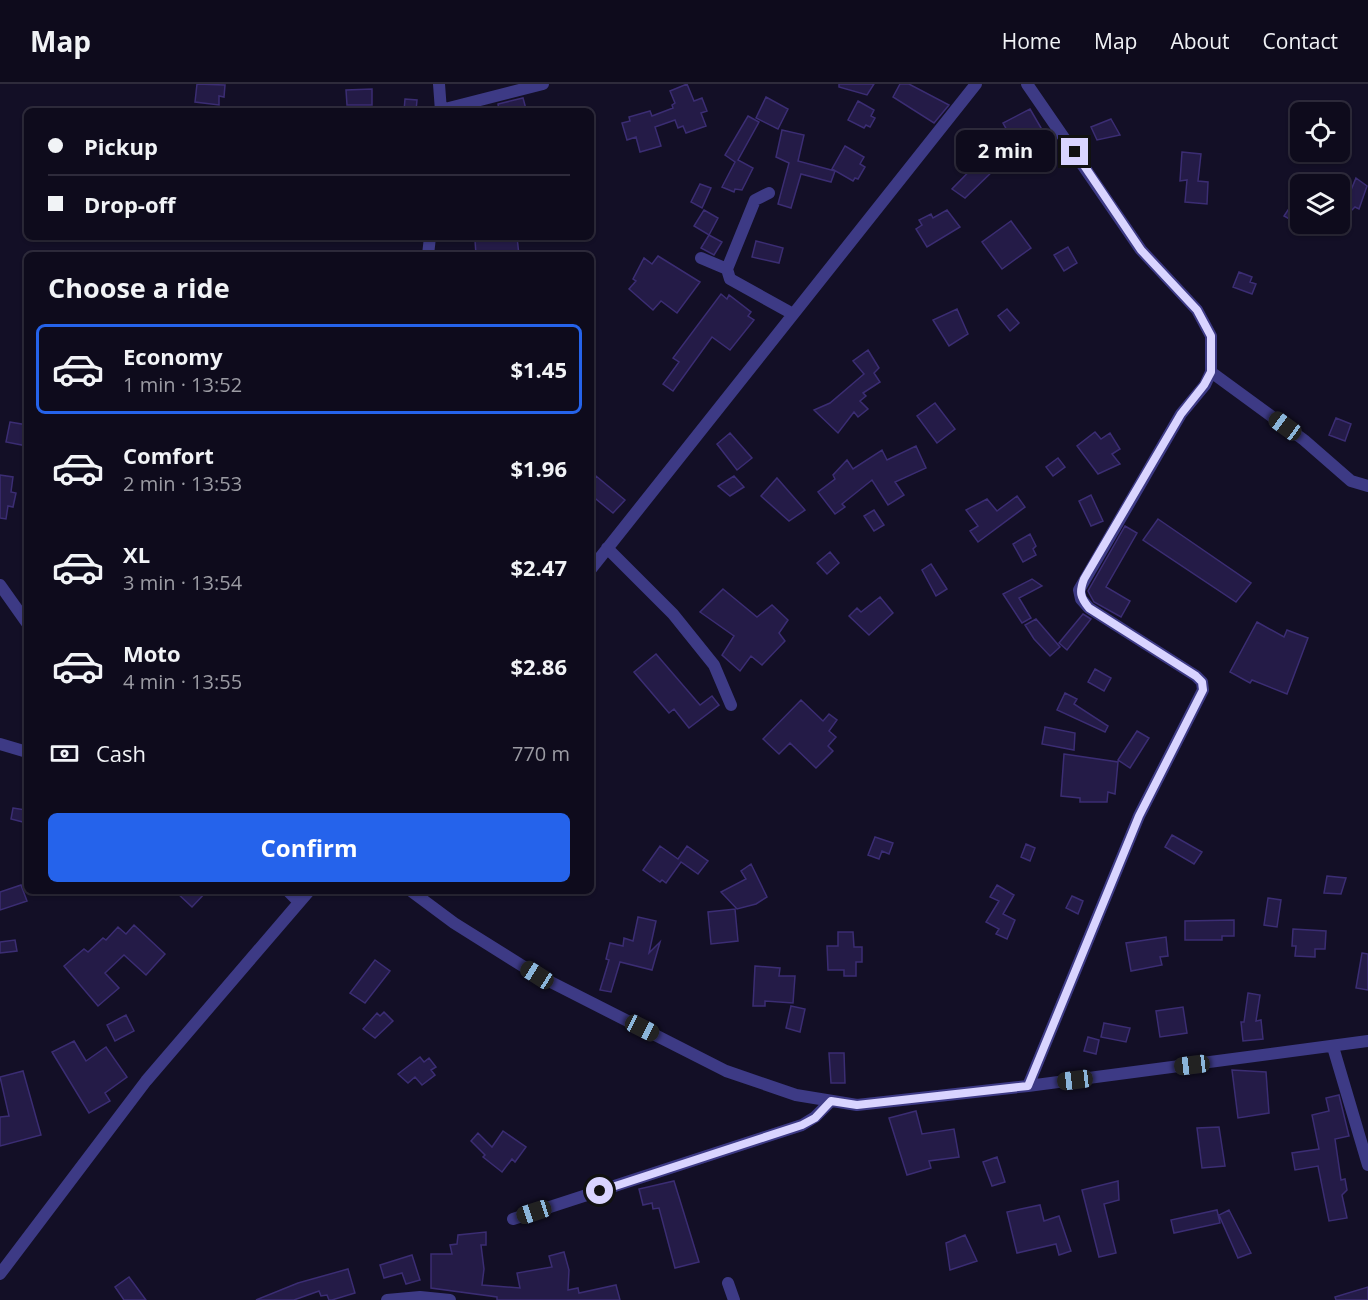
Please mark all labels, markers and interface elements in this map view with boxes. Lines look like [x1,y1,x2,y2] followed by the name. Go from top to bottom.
[30,22,91,60] text: Map
[1002,27,1061,55] text: Home
[1094,27,1137,55] text: Map
[1170,27,1230,55] text: About
[1263,27,1338,55] text: Contact
[1290,102,1350,234] map controls
[1290,102,1350,162] button: locate
[84,131,158,161] text: Pickup
[955,131,1054,173] callout: 2 min
[978,137,1033,164] text: 2 min
[1061,138,1088,165] route end
[1290,174,1350,234] button: layers
[84,189,176,219] text: Drop-off
[48,269,230,306] text: Choose a ride
[123,341,222,371] text: Economy
[51,342,105,396] icon: car
[510,354,567,384] text: $1.45
[123,371,242,398] text: 1 min · 13:52
[1265,408,1305,444] car
[123,440,214,470] text: Comfort
[51,441,105,495] icon: car
[510,453,567,483] text: $1.96
[123,470,242,497] text: 2 min · 13:53
[123,539,150,569] text: XL
[51,540,105,594] icon: car
[510,552,567,582] text: $2.47
[123,569,242,596] text: 3 min · 13:54
[123,638,181,668] text: Moto
[51,639,105,693] icon: car
[510,651,567,681] text: $2.86
[123,668,242,695] text: 4 min · 13:55
[48,737,81,770] icon: cash
[96,738,146,768] text: Cash
[512,740,570,767] text: 770 m
[48,813,570,882] button: Confirm
[517,958,557,992] car
[622,1012,662,1044] car
[1173,1054,1211,1076] car
[1056,1069,1094,1091] car
[586,1177,613,1204] route start
[514,1198,554,1226] car

